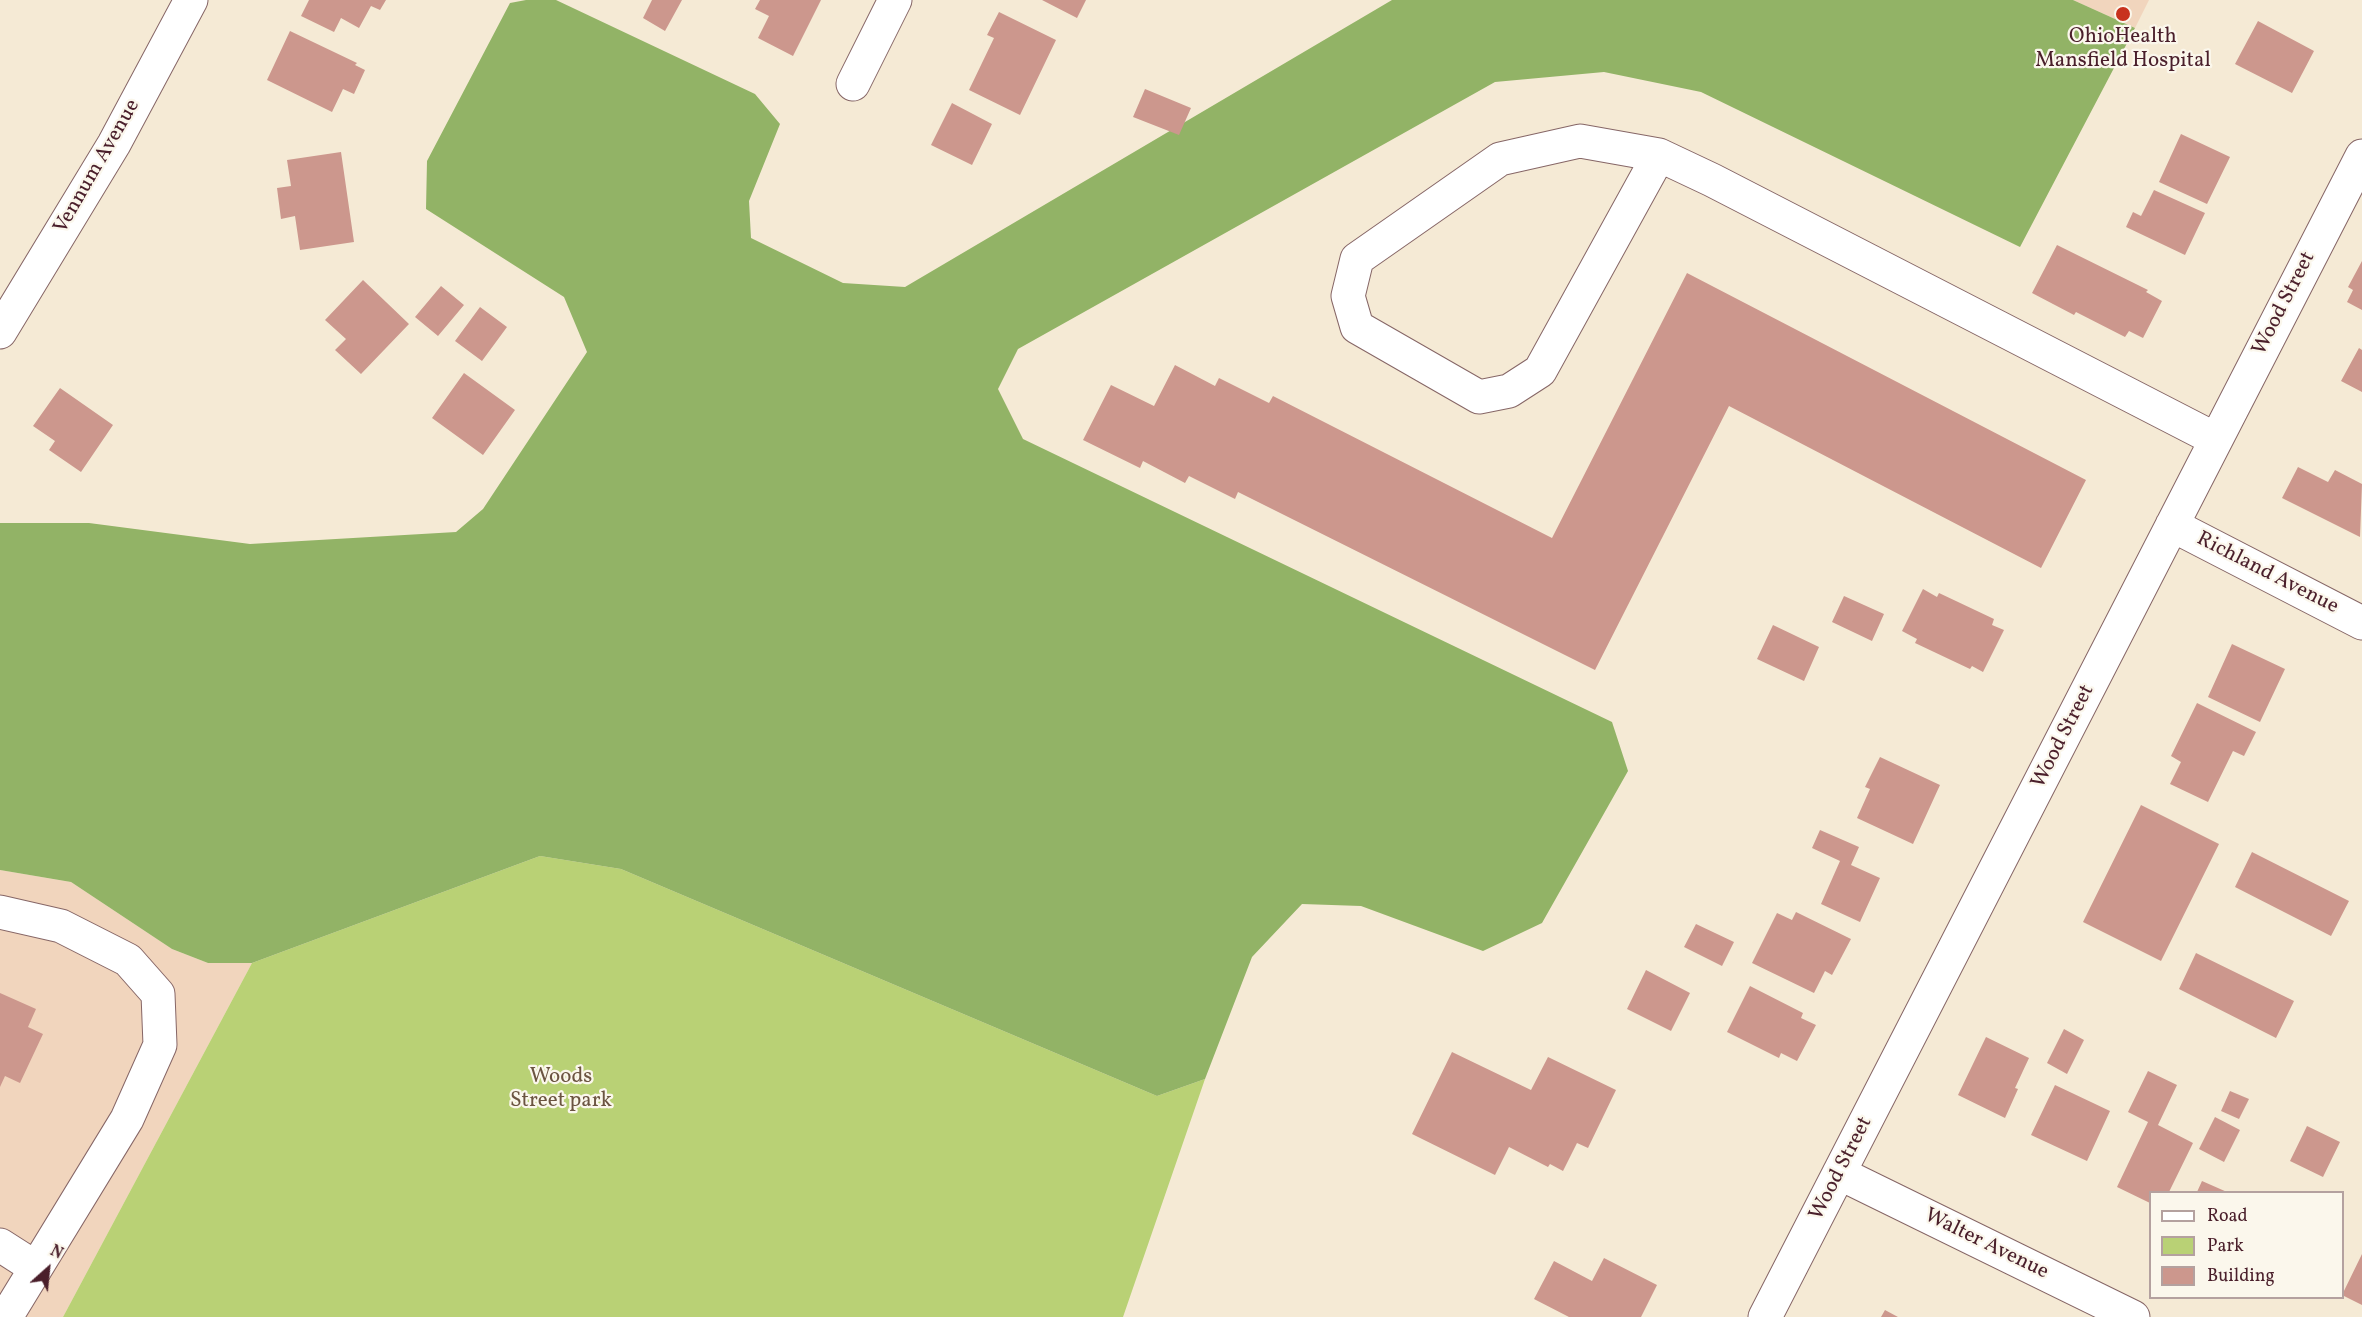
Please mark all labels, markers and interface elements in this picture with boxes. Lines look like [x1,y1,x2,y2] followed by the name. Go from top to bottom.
[2114,5,2132,23] marker: OhioHealth Mansfield Hospital
[2035,25,2211,75] place label: OhioHealth Mansfield Hospital
[49,95,147,239] street label: Vennum Avenue
[2248,248,2322,360] street label: Wood Street
[2192,527,2342,621] street label: Richland Avenue
[2027,681,2101,793] street label: Wood Street
[510,1065,612,1115] park label: Woods Street park
[1805,1113,1879,1225] street label: Wood Street
[2149,1191,2344,1299] legend
[1920,1204,2052,1286] street label: Walter Avenue
[2207,1204,2248,1229] text: Road
[2207,1234,2244,1259] text: Park
[18,1239,78,1299] north arrow
[46,1241,66,1265] text: N
[2207,1264,2275,1289] text: Building

